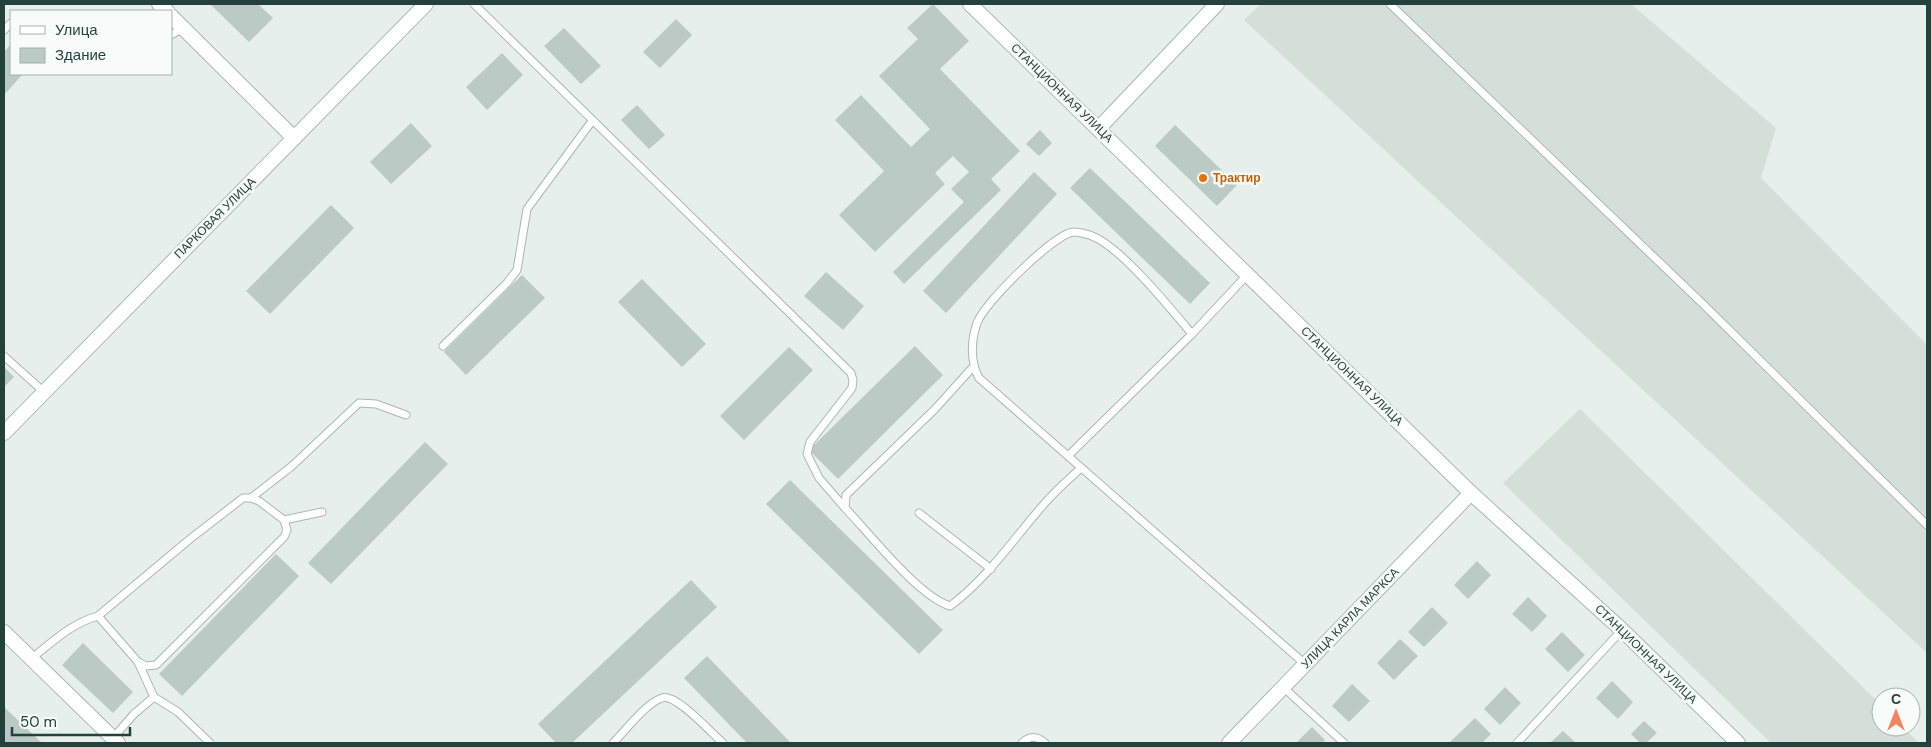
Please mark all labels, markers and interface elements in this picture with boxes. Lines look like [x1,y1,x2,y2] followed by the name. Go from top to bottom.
[10,10,172,75] legend
[55,20,98,40] text: Улица
[1007,40,1117,146] street label: СТАНЦИОННАЯ УЛИЦА
[55,45,106,65] text: Здание
[1213,170,1260,186] place label: Трактир
[1197,172,1209,184] marker: Трактир
[171,174,259,262] street label: ПАРКОВАЯ УЛИЦА
[1297,323,1407,429] street label: СТАНЦИОННАЯ УЛИЦА
[1298,564,1402,672] street label: УЛИЦА КАРЛА МАРКСА
[1591,601,1701,707] street label: СТАНЦИОННАЯ УЛИЦА
[1871,687,1921,737] north arrow
[1891,690,1901,708] text: С
[12,704,130,736] scale bar
[20,712,57,732] text: 50 m

